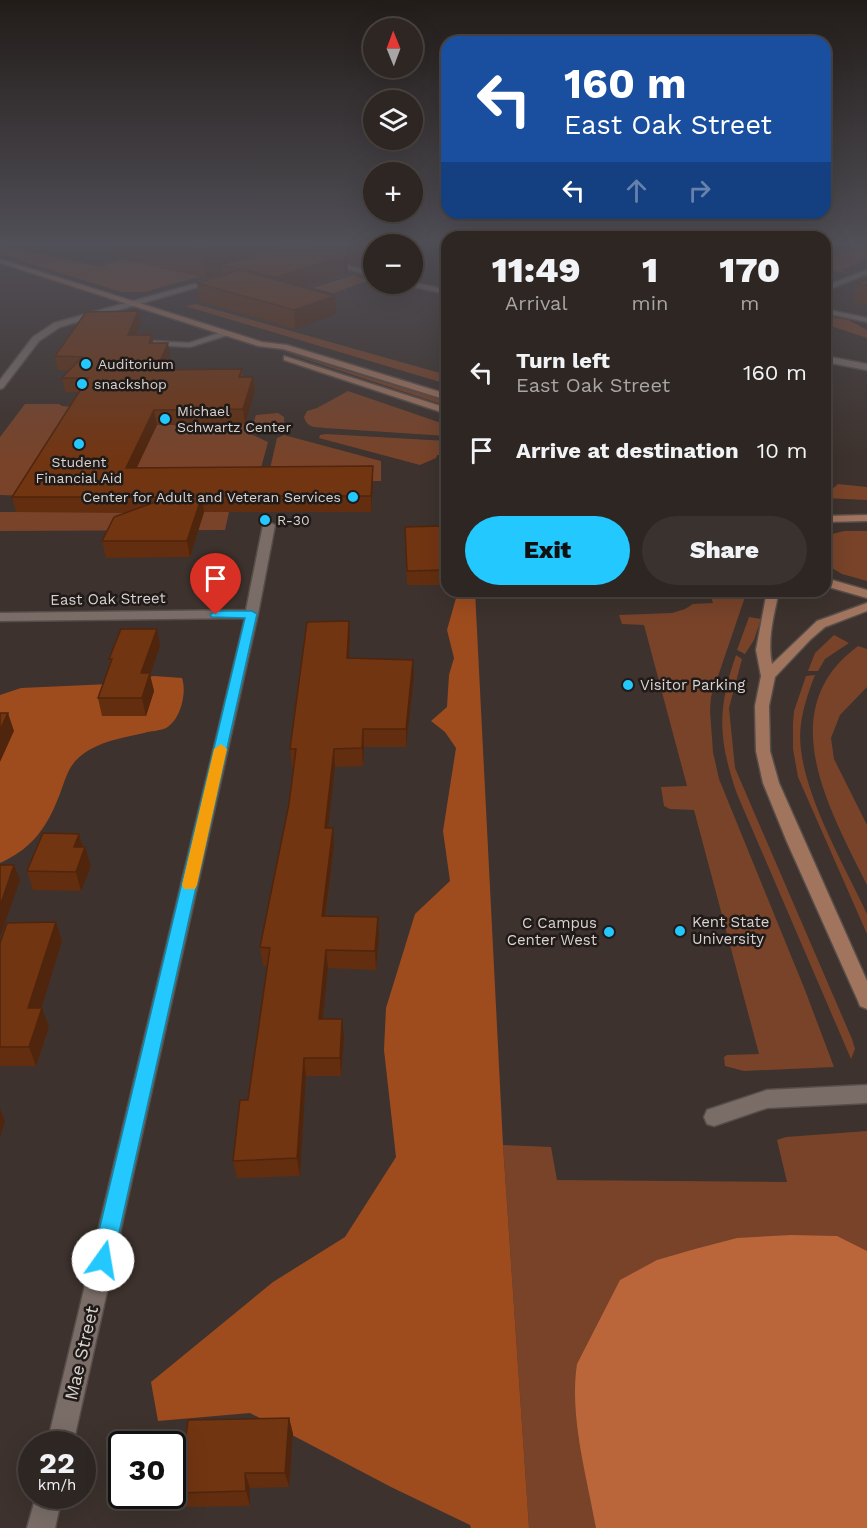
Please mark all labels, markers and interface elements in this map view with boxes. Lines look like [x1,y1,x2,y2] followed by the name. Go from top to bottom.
[363,18,423,78] north arrow
[363,18,423,294] map controls
[564,59,687,108] text: 160 m
[465,60,543,138] icon: left
[363,90,423,150] button: layers
[564,109,772,141] text: East Oak Street
[363,162,423,222] button: +
[557,174,590,207] icon: left
[620,174,653,207] icon: ahead
[683,174,716,207] icon: right
[363,234,423,294] button: −
[492,249,581,291] text: 11:49
[642,249,658,291] text: 1
[719,249,780,291] text: 170
[505,291,568,315] text: Arrival
[632,291,668,315] text: min
[740,291,759,315] text: m
[516,348,610,373] text: Turn left
[98,356,174,372] place label: Auditorium
[465,356,498,389] icon: left
[79,357,93,371] marker: Auditorium
[743,360,807,385] text: 160 m
[516,373,670,397] text: East Oak Street
[94,376,167,392] place label: snackshop
[75,377,89,391] marker: snackshop
[177,403,291,435] place label: Michael Schwartz Center
[158,412,172,426] marker: Michael Schwartz Center
[465,434,498,467] icon: arrive
[72,437,86,451] marker: Student Financial Aid
[516,438,739,463] text: Arrive at destination
[757,438,807,463] text: 10 m
[36,454,122,486] place label: Student Financial Aid
[83,489,341,505] place label: Center for Adult and Veteran Services
[346,490,360,504] marker: Center for Adult and Veteran Services
[277,512,310,528] place label: R-30
[258,513,272,527] marker: R-30
[465,516,630,585] button: Exit
[642,516,807,585] button: Share
[190,553,241,615] pin
[199,562,232,595] icon: arrive
[50,589,167,609] street label: East Oak Street
[640,676,745,694] place label: Visitor Parking
[621,678,635,692] marker: Visitor Parking
[692,913,769,948] place label: Kent State University
[507,914,598,949] place label: C Campus Center West
[673,924,687,938] marker: Kent State University
[602,925,616,939] marker: C Campus Center West
[71,1228,135,1292] position arrow
[60,1303,102,1402] street label: Mae Street
[108,1431,186,1509] speed limit sign: 30
[39,1445,75,1480] text: 22
[38,1476,76,1494] text: km/h

